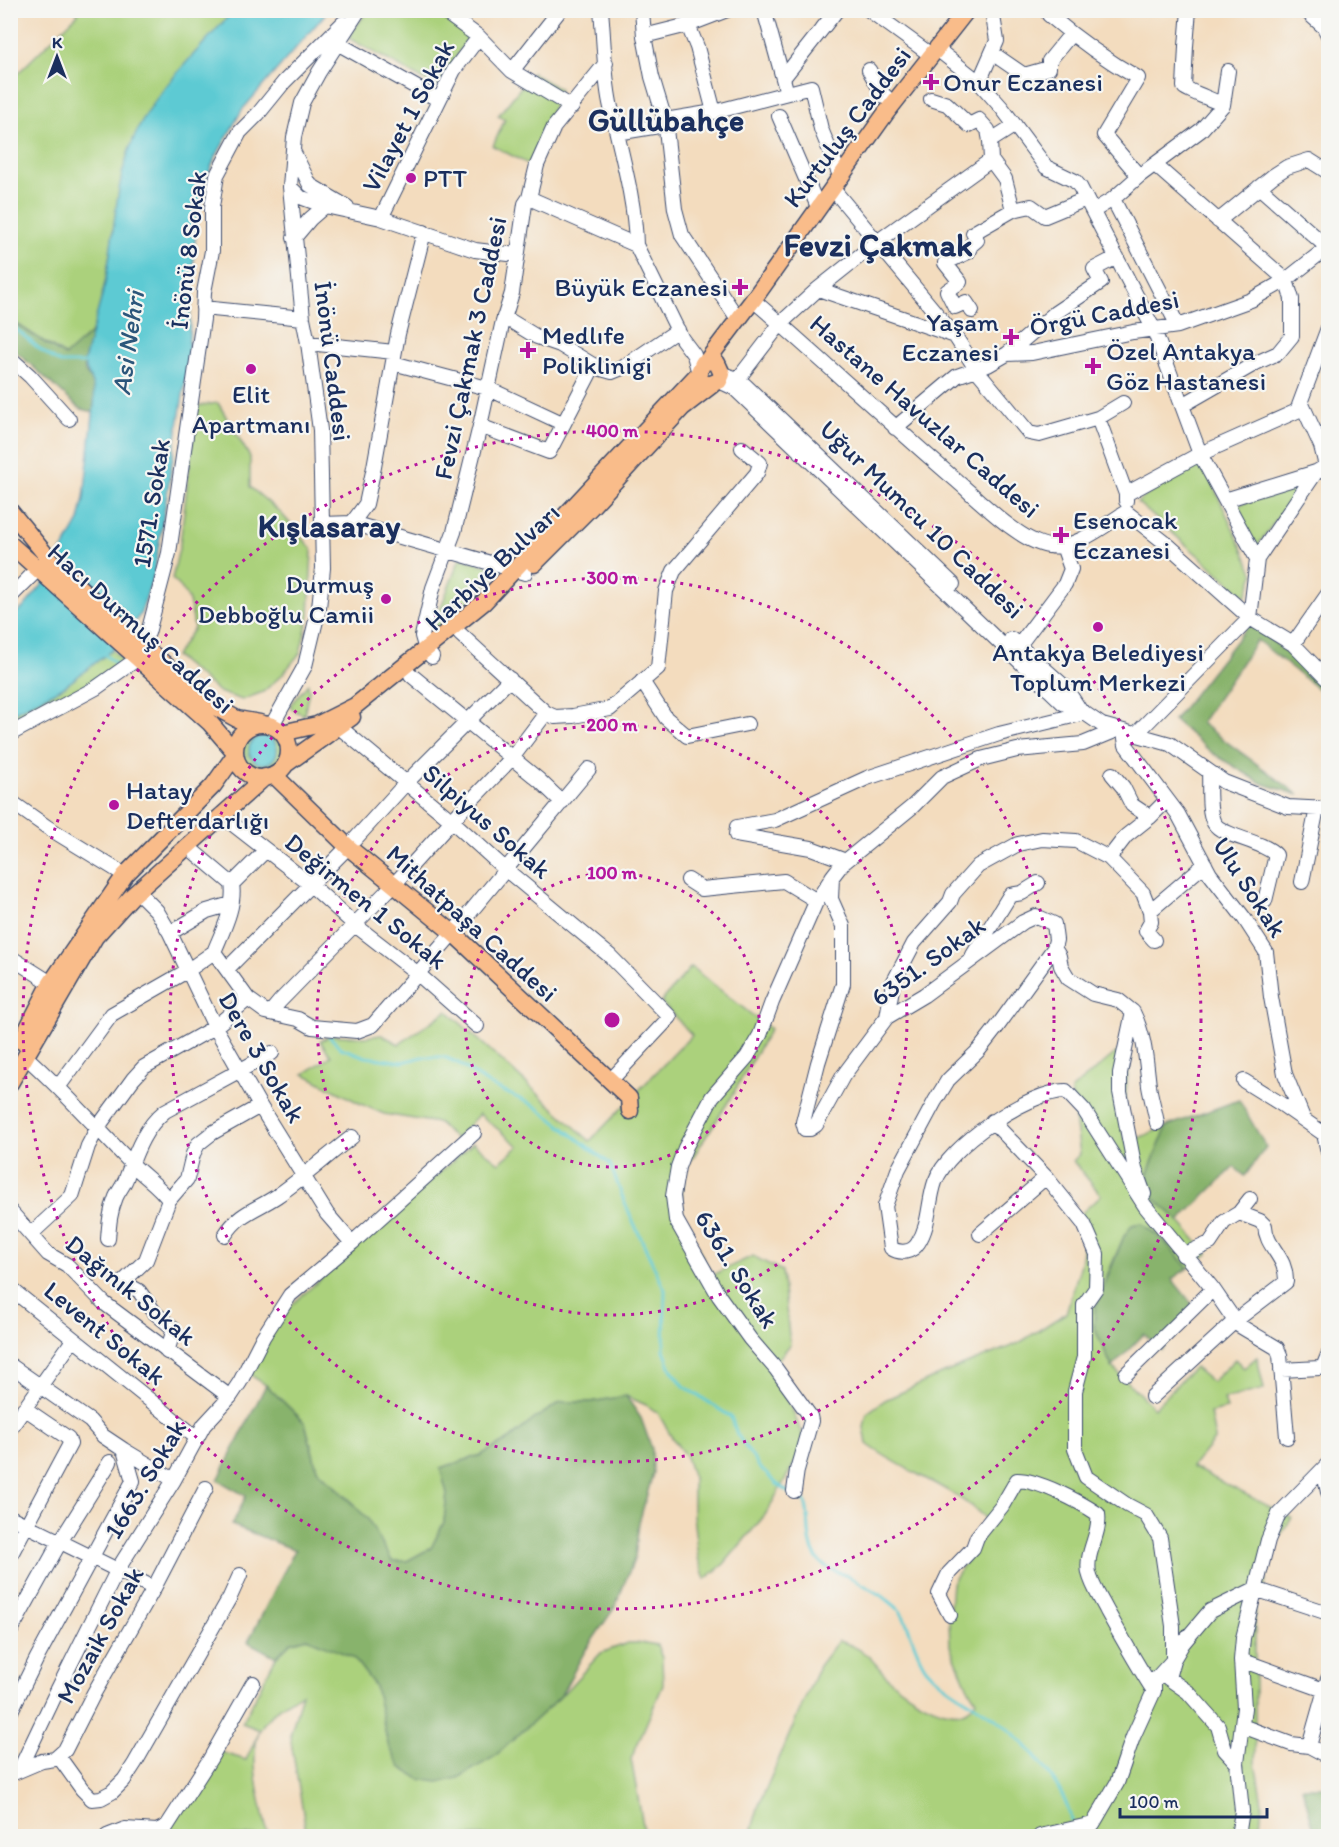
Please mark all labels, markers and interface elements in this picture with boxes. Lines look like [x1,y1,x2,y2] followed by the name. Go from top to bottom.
[27,27,87,87] north arrow
[52,33,63,52] text: K
[354,34,462,198] street label: Vilayet 1 Sokak
[776,40,918,214] street label: Kurtuluş Caddesi
[943,66,1103,98] place label: Onur Eczanesi
[924,75,938,89] marker: Onur Eczanesi
[588,101,744,139] district label: Güllübahçe
[423,162,467,194] place label: PTT
[162,169,214,331] street label: İnönü 8 Sokak
[404,171,418,185] marker: PTT
[426,213,514,483] street label: Fevzi Çakmak 3 Caddesi
[783,226,973,264] district label: Fevzi Çakmak
[554,271,728,303] place label: Büyük Eczanesi
[307,279,359,443] street label: İnönü Caddesi
[733,280,747,294] marker: Büyük Eczanesi
[1026,283,1182,343] street label: Örgü Caddesi
[104,286,152,397] water label: Asi Nehri
[902,306,999,368] place label: Yaşam Eczanesi
[804,307,1046,525] street label: Hastane Havuzlar Caddesi
[542,319,652,381] place label: Medlıfe Poliklinigi
[1004,330,1018,344] marker: Yaşam Eczanesi
[1106,335,1266,397] place label: Özel Antakya Göz Hastanesi
[519,341,537,359] marker: Medlıfe Poliklinigi
[1084,357,1102,375] marker: Özel Antakya Göz Hastanesi
[244,362,258,376] marker: Elit Apartmanı
[192,378,310,440] place label: Elit Apartmanı
[813,413,1031,625] street label: Uğur Mumcu 10 Caddesi
[586,420,639,442] text: 400 m
[125,436,177,570] street label: 1571. Sokak
[418,496,566,638] street label: Harbiye Bulvarı
[1073,504,1178,566] place label: Esenocak Eczanesi
[258,507,401,545] district label: Kışlasaray
[1054,528,1068,542] marker: Esenocak Eczanesi
[41,536,241,720] street label: Hacı Durmuş Caddesi
[586,567,638,589] text: 300 m
[198,568,374,630] place label: Durmuş Debboğlu Camii
[379,592,393,606] marker: Durmuş Debboğlu Camii
[1091,620,1105,634] marker: Antakya Belediyesi Toplum Merkezi
[992,636,1204,698] place label: Antakya Belediyesi Toplum Merkezi
[587,714,638,736] text: 200 m
[416,757,558,886] street label: Silpiyus Sokak
[126,774,269,836] place label: Hatay Defterdarlığı
[107,798,121,812] marker: Hatay Defterdarlığı
[278,826,454,976] street label: Değirmen 1 Sokak
[1206,831,1294,943] street label: Ulu Sokak
[380,838,564,1008] street label: Mithatpaşa Caddesi
[587,862,638,884] text: 100 m
[865,909,991,1013] street label: 6351. Sokak
[212,986,312,1128] street label: Dere 3 Sokak
[602,1010,622,1030] centre of rings
[688,1204,786,1334] street label: 6361. Sokak
[59,1228,203,1353] street label: Dağınık Sokak
[38,1274,172,1392] street label: Levent Sokak
[97,1414,193,1544] street label: 1663. Sokak
[49,1560,151,1709] street label: Mozaik Sokak
[1120,1781,1267,1819] scale bar
[1129,1791,1179,1813] text: 100 m

